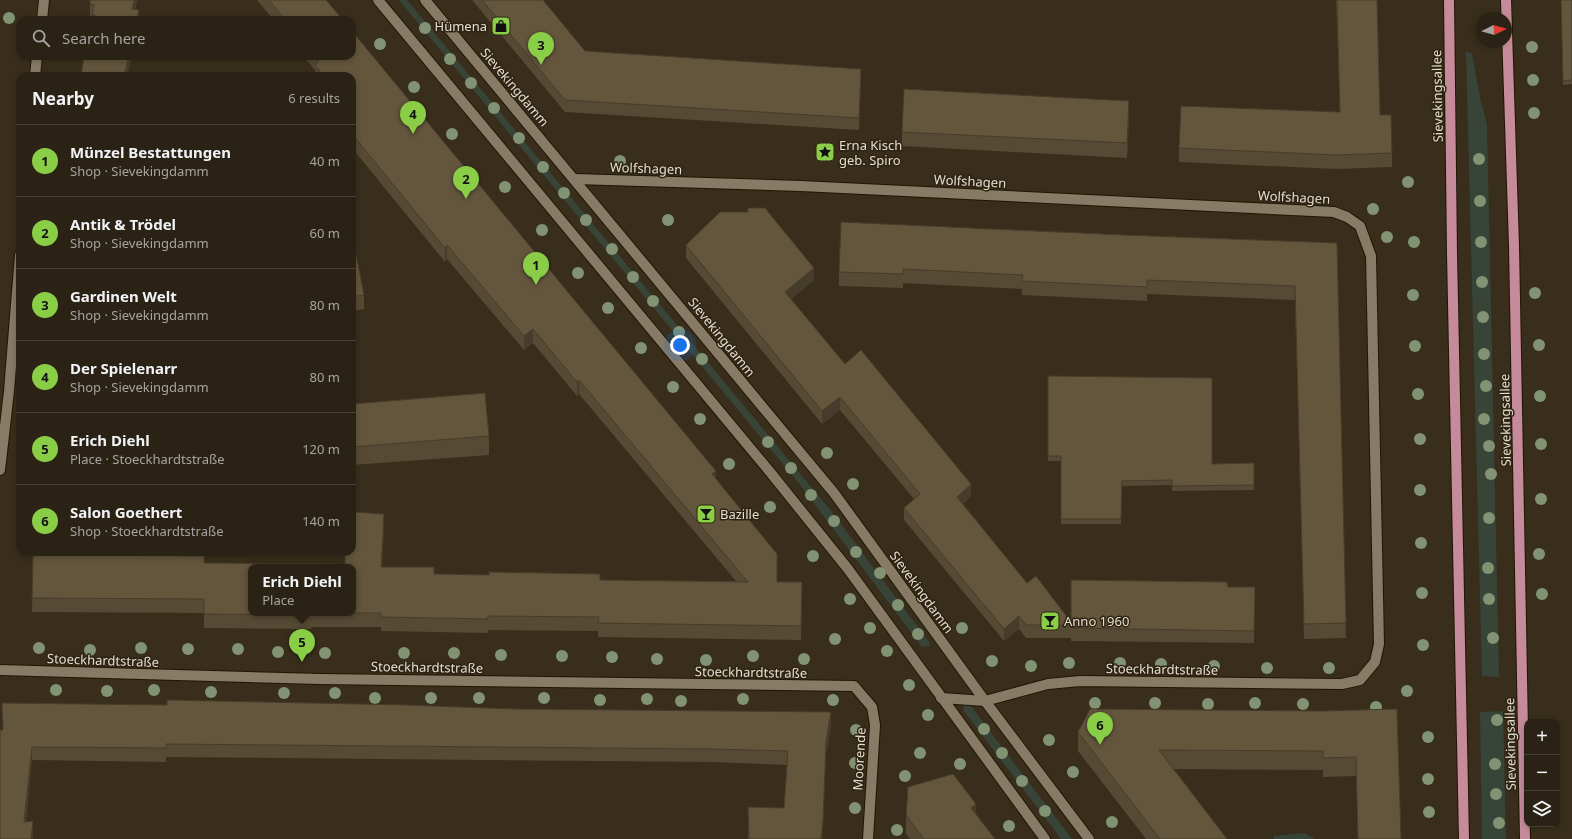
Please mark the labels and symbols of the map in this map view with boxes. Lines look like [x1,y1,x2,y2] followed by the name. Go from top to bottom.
[1476,12,1512,48] north arrow
[490,15,512,37] shop icon: Hümena
[435,17,487,35] place label: Hümena
[528,32,554,65] pin: 3
[477,44,553,130] street label: Sievekingdamm
[1427,49,1447,143] street label: Sievekingsallee
[400,101,426,134] pin: 4
[839,136,902,169] place label: Erna Kisch geb. Spiro
[814,141,836,163] place icon: Erna Kisch geb. Spiro
[609,158,683,178] street label: Wolfshagen
[453,166,479,199] pin: 2
[933,170,1007,192] street label: Wolfshagen
[1257,186,1331,208] street label: Wolfshagen
[523,252,549,285] pin: 1
[684,293,760,381] street label: Sievekingdamm
[670,335,690,355] your location
[1495,373,1515,467] street label: Sievekingsallee
[695,503,717,525] bar icon: Bazille
[720,505,759,523] place label: Bazille
[886,547,958,637] street label: Sievekingdamm
[1039,610,1061,632] bar icon: Anno 1960
[1064,612,1129,630] place label: Anno 1960
[289,629,315,662] pin: 5
[47,649,159,671] street label: Stoeckhardtstraße
[371,657,483,677] street label: Stoeckhardtstraße
[1106,659,1218,679] street label: Stoeckhardtstraße
[695,662,807,682] street label: Stoeckhardtstraße
[1500,697,1520,791] street label: Sievekingsallee
[1087,712,1113,745] pin: 6
[848,727,870,791] street label: Moorende

